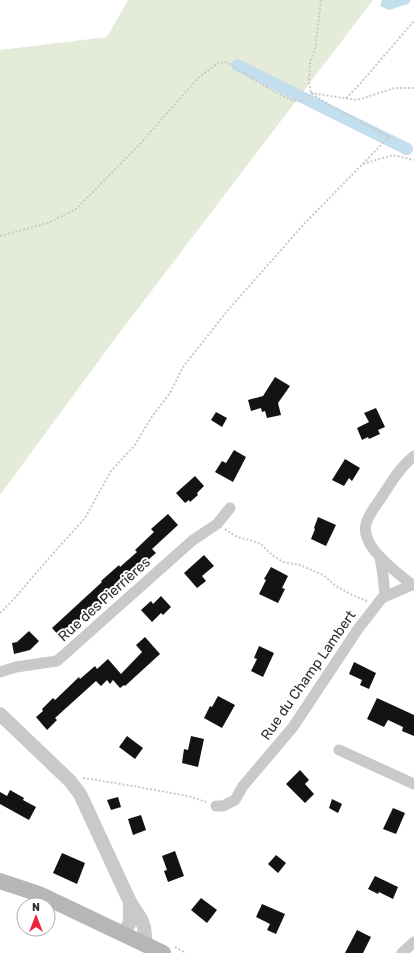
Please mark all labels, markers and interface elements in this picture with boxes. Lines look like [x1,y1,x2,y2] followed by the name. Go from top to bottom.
[55,554,154,645] street label: Rue des Pierrières
[257,607,360,743] street label: Rue du Champ Lambert
[16,897,56,937] north arrow
[32,901,40,914] text: N

